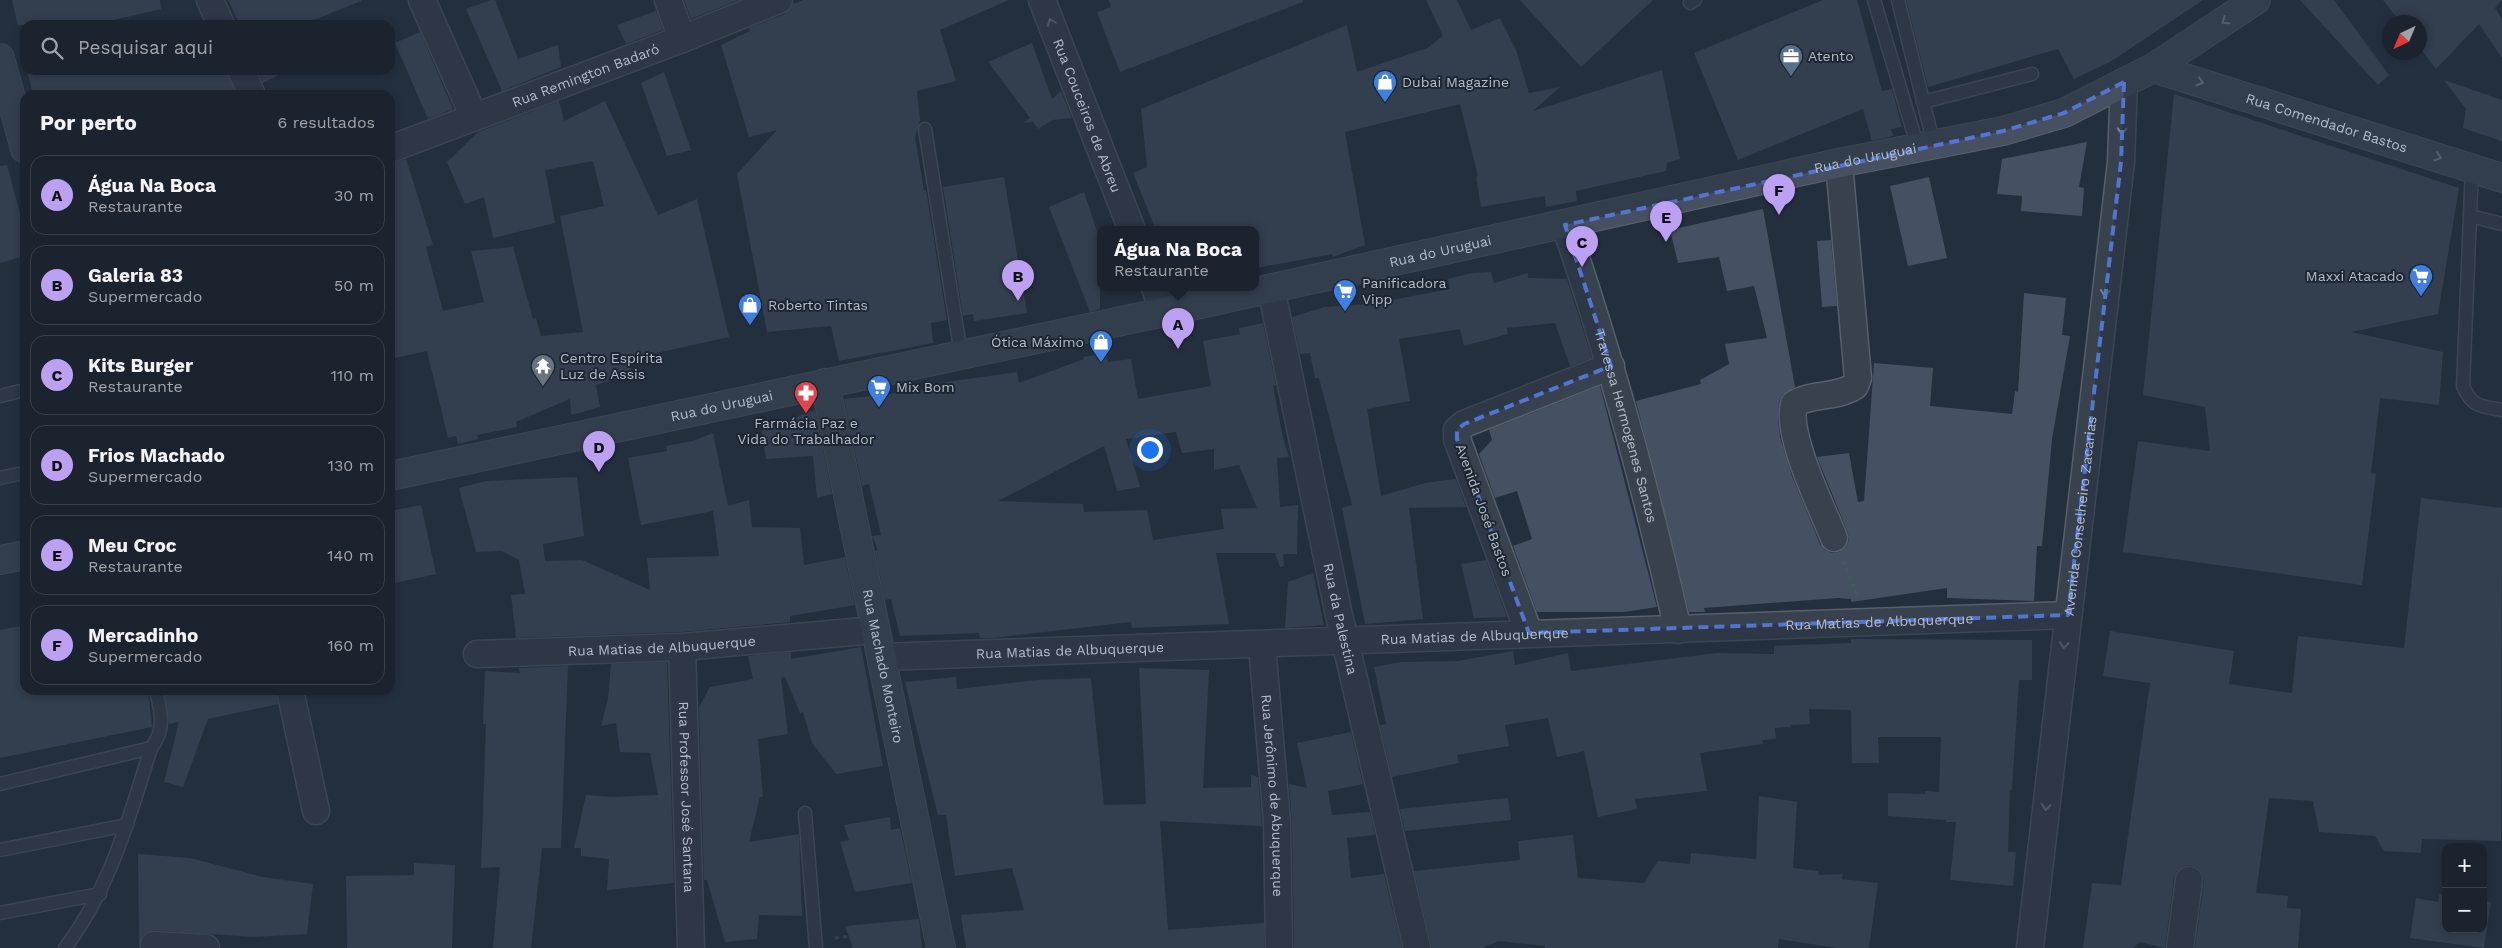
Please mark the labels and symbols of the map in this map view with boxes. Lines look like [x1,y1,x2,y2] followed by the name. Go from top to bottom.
[2221,14,2230,24] one-way arrow
[2382,15,2427,60] north arrow
[1046,18,1057,27] one-way arrow
[1050,36,1124,195] street label: Rua Couceiros de Abreu
[510,40,661,110] street label: Rua Remington Badaró
[1778,43,1804,77] office icon: Atento
[1808,48,1854,64] place label: Atento
[1372,69,1398,103] shop icon: Dubai Magazine
[1402,74,1509,90] place label: Dubai Magazine
[2195,77,2203,87] one-way arrow
[2244,90,2409,156] street label: Rua Comendador Bastos
[2116,127,2127,135] one-way arrow
[1812,140,1918,176] street label: Rua do Uruguai
[2433,152,2442,162] one-way arrow
[1763,174,1795,215] pin: F
[1650,201,1682,242] pin: E
[1566,226,1598,267] pin: C
[1388,232,1493,270] street label: Rua do Uruguai
[1002,260,1034,301] pin: B
[2408,263,2434,297] supermarket icon: Maxxi Atacado
[2306,268,2404,284] place label: Maxxi Atacado
[1362,275,1447,307] place label: Panificadora Vipp
[1332,278,1358,312] supermarket icon: Panificadora Vipp
[2100,289,2111,297] one-way arrow
[737,292,763,326] shop icon: Roberto Tintas
[768,297,868,313] place label: Roberto Tintas
[1162,308,1194,349] pin: A
[1591,327,1660,524] street label: Travessa Hermogenes Santos
[1088,329,1114,363] shop icon: Ótica Máximo
[991,334,1084,350] place label: Ótica Máximo
[560,350,663,382] place label: Centro Espírita Luz de Assis
[530,353,556,387] temple icon: Centro Espírita Luz de Assis
[866,374,892,408] supermarket icon: Mix Bom
[896,379,955,395] place label: Mix Bom
[793,380,819,414] pharmacy icon: Farmácia Paz e Vida do Trabalhador
[669,387,774,424] street label: Rua do Uruguai
[738,415,875,447] place label: Farmácia Paz e Vida do Trabalhador
[2061,415,2100,616] street label: Avenida Conselheiro Zacarias
[583,431,615,472] pin: D
[1137,437,1163,463] your location
[1453,442,1515,578] street label: Avenida José Bastos
[1320,562,1361,676] street label: Rua da Palestina
[860,588,907,745] street label: Rua Machado Monteiro
[1785,610,1974,633] street label: Rua Matias de Albuquerque
[1380,625,1569,647] street label: Rua Matias de Albuquerque
[568,633,756,659] street label: Rua Matias de Albuquerque
[976,639,1164,662] street label: Rua Matias de Albuquerque
[2059,641,2070,649] one-way arrow
[1258,694,1286,897] street label: Rua Jerônimo de Abuquerque
[676,701,697,893] street label: Rua Professor José Santana
[2041,803,2052,811] one-way arrow

